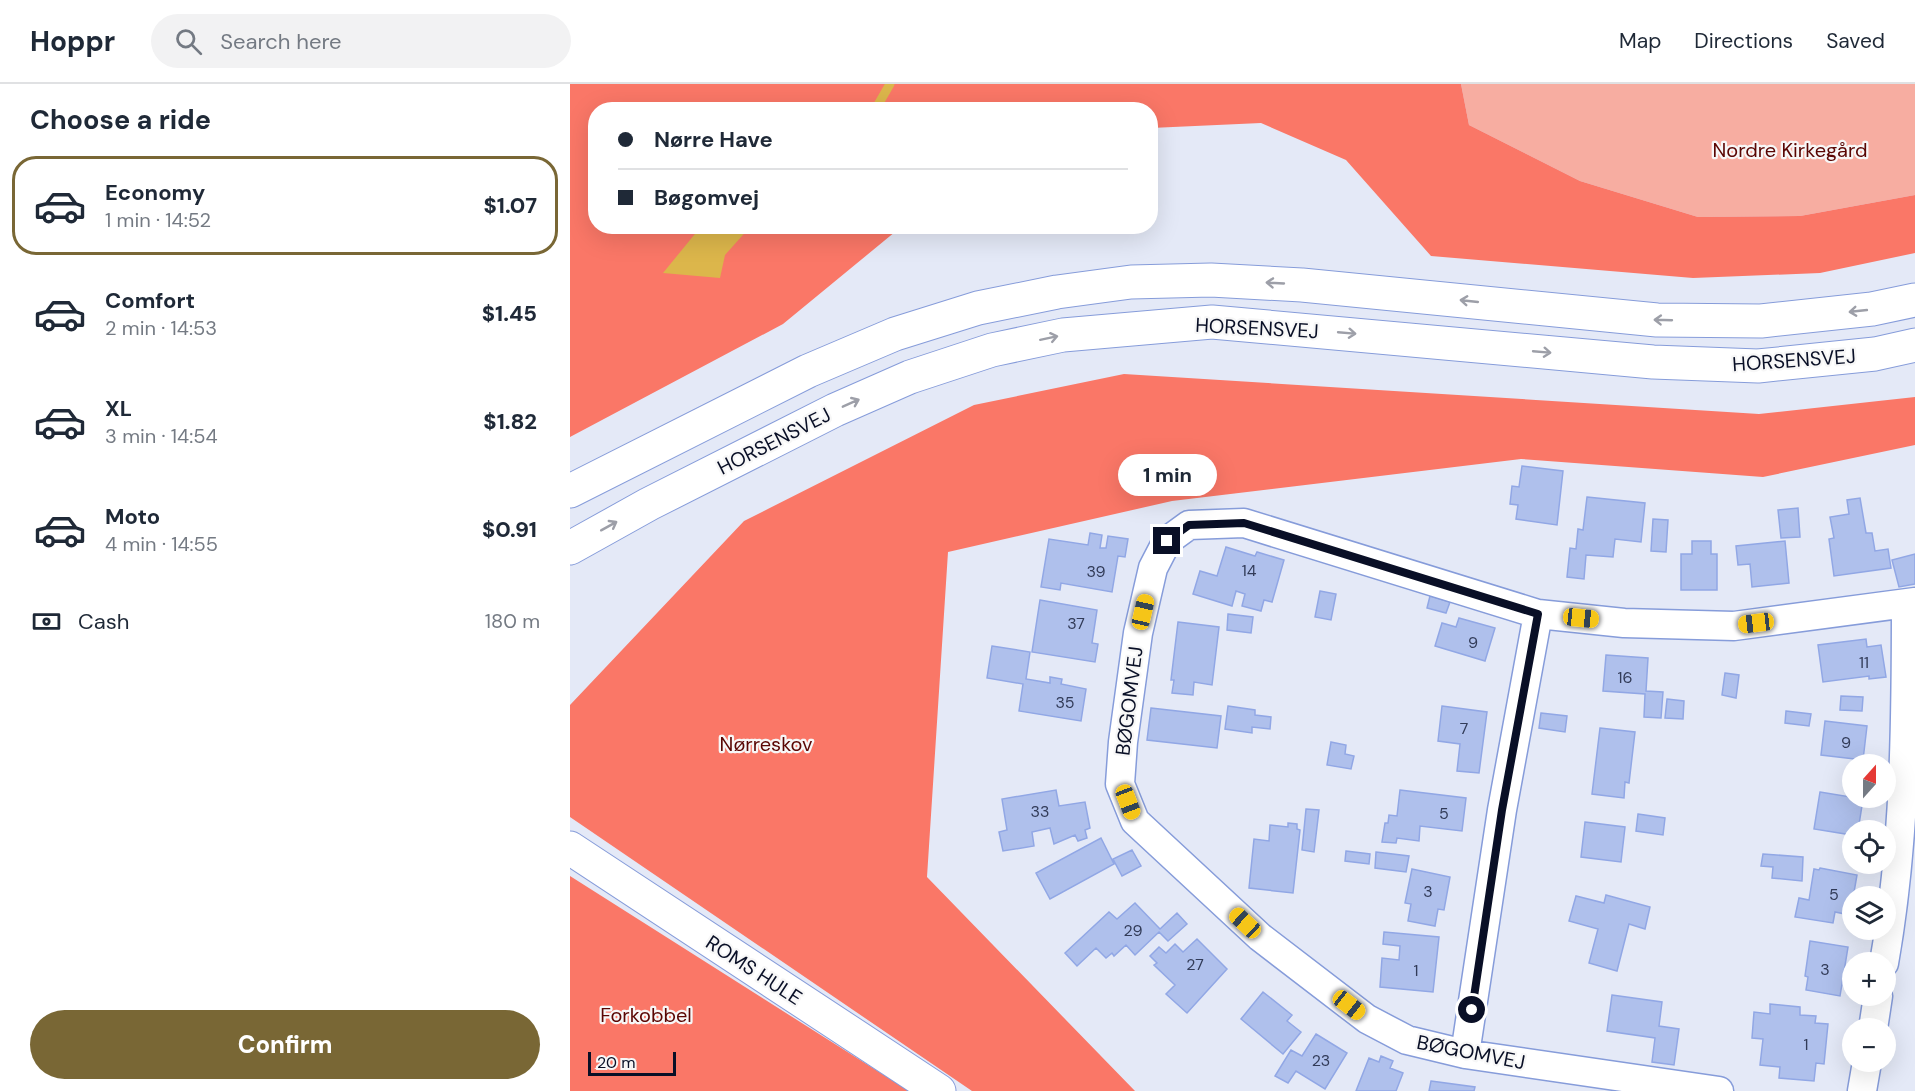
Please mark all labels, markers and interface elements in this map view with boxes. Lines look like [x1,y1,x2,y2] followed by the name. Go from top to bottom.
[151,14,571,68] search box
[30,23,115,60] text: Hoppr
[172,25,205,58] icon: search
[220,27,342,56] text: Search here
[1619,27,1661,55] text: Map
[1694,27,1793,55] text: Directions
[1826,27,1885,55] text: Saved
[30,102,211,137] text: Choose a ride
[654,125,773,154] text: Nørre Have
[1712,137,1868,163] park label: Nordre Kirkegård
[105,178,205,207] text: Economy
[33,179,87,233] icon: car
[654,183,759,212] text: Bøgomvej
[484,191,537,220] text: $1.07
[105,207,211,233] text: 1 min · 14:52
[1265,278,1285,289] one-way arrow
[105,286,195,315] text: Comfort
[33,287,87,341] icon: car
[1460,295,1479,306] one-way arrow
[482,299,537,328] text: $1.45
[1848,306,1868,317] one-way arrow
[1195,312,1319,344] street label: HORSENSVEJ
[1654,314,1674,326] one-way arrow
[105,315,217,341] text: 2 min · 14:53
[1337,328,1357,339] one-way arrow
[1039,332,1058,343] one-way arrow
[1731,343,1857,377] street label: HORSENSVEJ
[1531,347,1551,358] one-way arrow
[105,394,132,423] text: XL
[33,395,87,449] icon: car
[842,396,860,408] one-way arrow
[713,401,835,481] street label: HORSENSVEJ
[483,407,537,436] text: $1.82
[105,423,218,449] text: 3 min · 14:54
[1118,454,1216,496] callout: 1 min
[1143,462,1192,488] text: 1 min
[105,502,160,531] text: Moto
[33,503,87,557] icon: car
[482,515,537,544] text: $0.91
[600,520,618,531] one-way arrow
[1153,527,1180,554] route end
[105,531,218,557] text: 4 min · 14:55
[1242,560,1257,581] house number: 14
[1086,561,1106,582] house number: 39
[1130,592,1156,632] car
[30,605,63,638] icon: cash
[78,607,129,636] text: Cash
[1562,607,1600,629] car
[485,608,540,634] text: 180 m
[1737,612,1775,634] car
[1067,613,1085,634] house number: 37
[1468,632,1478,653] house number: 9
[1109,645,1149,757] street label: BØGOMVEJ
[1859,652,1869,673] house number: 11
[1617,667,1633,688] house number: 16
[1055,692,1075,713] house number: 35
[1460,718,1468,739] house number: 7
[720,731,813,757] park label: Nørreskov
[1841,732,1851,753] house number: 9
[1842,754,1896,808] north arrow
[1842,754,1896,1072] map controls
[1113,782,1143,822] car
[1031,801,1049,822] house number: 33
[1439,803,1449,824] house number: 5
[1842,820,1896,874] button: locate
[1423,881,1433,902] house number: 3
[1829,884,1839,905] house number: 5
[1842,886,1896,940] button: layers
[1226,904,1264,942] car
[1123,920,1143,941] house number: 29
[701,929,807,1011] street label: ROMS HULE
[1842,952,1896,1006] button: +
[1186,954,1204,975] house number: 27
[1820,959,1830,980] house number: 3
[1414,960,1419,981] house number: 1
[1329,987,1369,1023] car
[1458,996,1485,1023] route start
[600,1002,692,1028] park label: Forkobbel
[30,1010,540,1079] button: Confirm
[1842,1018,1896,1072] button: −
[1415,1029,1527,1075] street label: BØGOMVEJ
[1804,1034,1809,1055] house number: 1
[588,1049,676,1076] scale bar
[1312,1050,1330,1071] house number: 23
[597,1052,636,1073] text: 20 m

